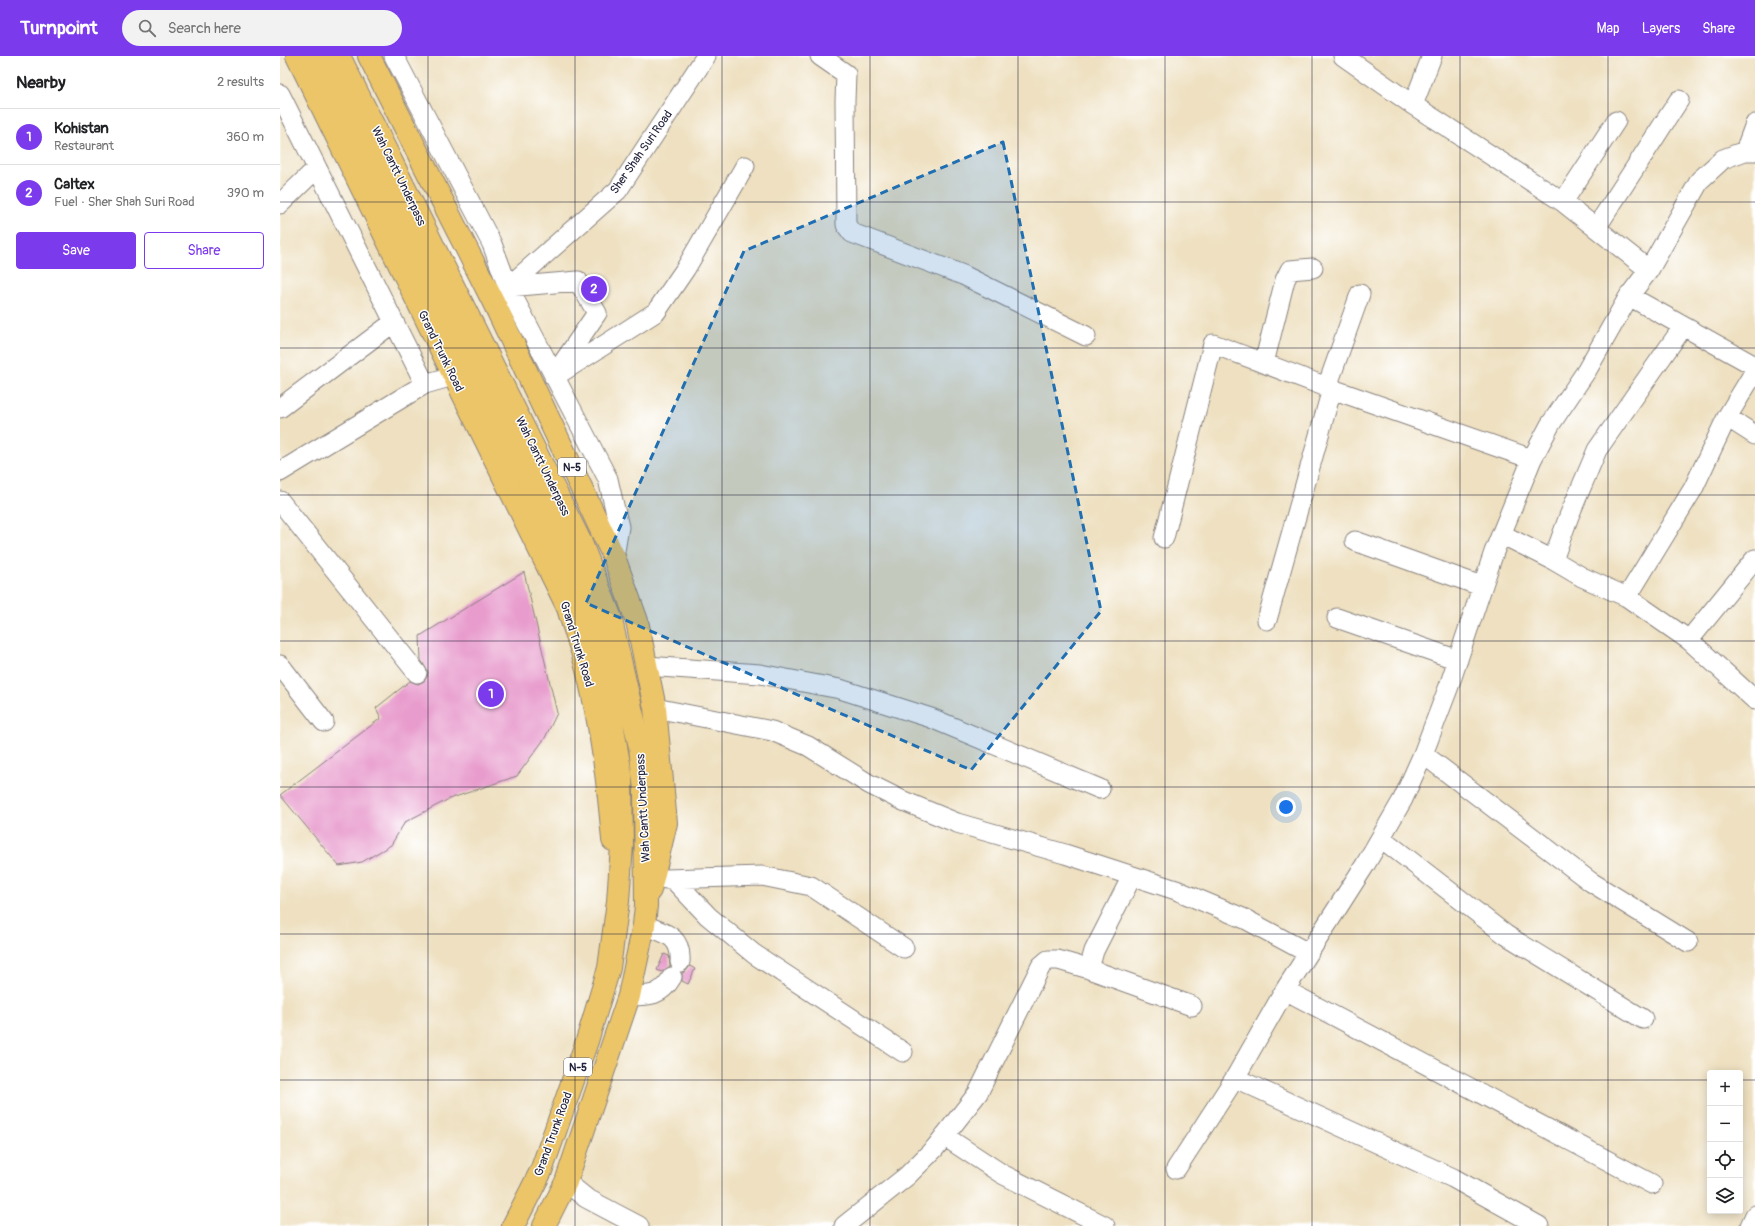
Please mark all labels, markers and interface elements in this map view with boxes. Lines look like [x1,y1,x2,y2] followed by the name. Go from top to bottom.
[122,10,402,46] search box
[20,16,98,40] text: Turnpoint
[136,17,158,39] icon: search
[168,19,241,38] text: Search here
[1597,20,1620,37] text: Map
[1642,20,1680,37] text: Layers
[1702,20,1735,37] text: Share
[16,72,65,93] text: Nearby
[217,74,264,90] text: 2 results
[607,107,676,197] street label: Sher Shah Suri Road
[54,119,109,138] text: Kohistan
[368,124,429,229] street label: Wah Cantt Underpass
[26,129,32,145] text: 1
[226,129,264,145] text: 360 m
[54,138,114,154] text: Restaurant
[54,175,95,194] text: Caltex
[25,185,33,201] text: 2
[227,185,264,201] text: 390 m
[54,194,195,210] text: Fuel · Sher Shah Suri Road
[16,232,136,269] button: Save
[144,232,264,269] button: Share
[581,274,607,304] pin: 2
[414,308,467,394] street label: Grand Trunk Road
[512,414,573,519] street label: Wah Cantt Underpass
[558,458,586,476] road number: N-5
[556,600,597,689] street label: Grand Trunk Road
[478,679,504,709] pin: 1
[633,753,654,863] street label: Wah Cantt Underpass
[1276,797,1296,817] your location
[564,1058,592,1076] road number: N-5
[1707,1070,1743,1214] map controls
[1707,1070,1743,1106] button: +
[531,1090,576,1178] street label: Grand Trunk Road
[1707,1106,1743,1142] button: −
[1707,1142,1743,1178] button: locate
[1707,1178,1743,1214] button: layers

